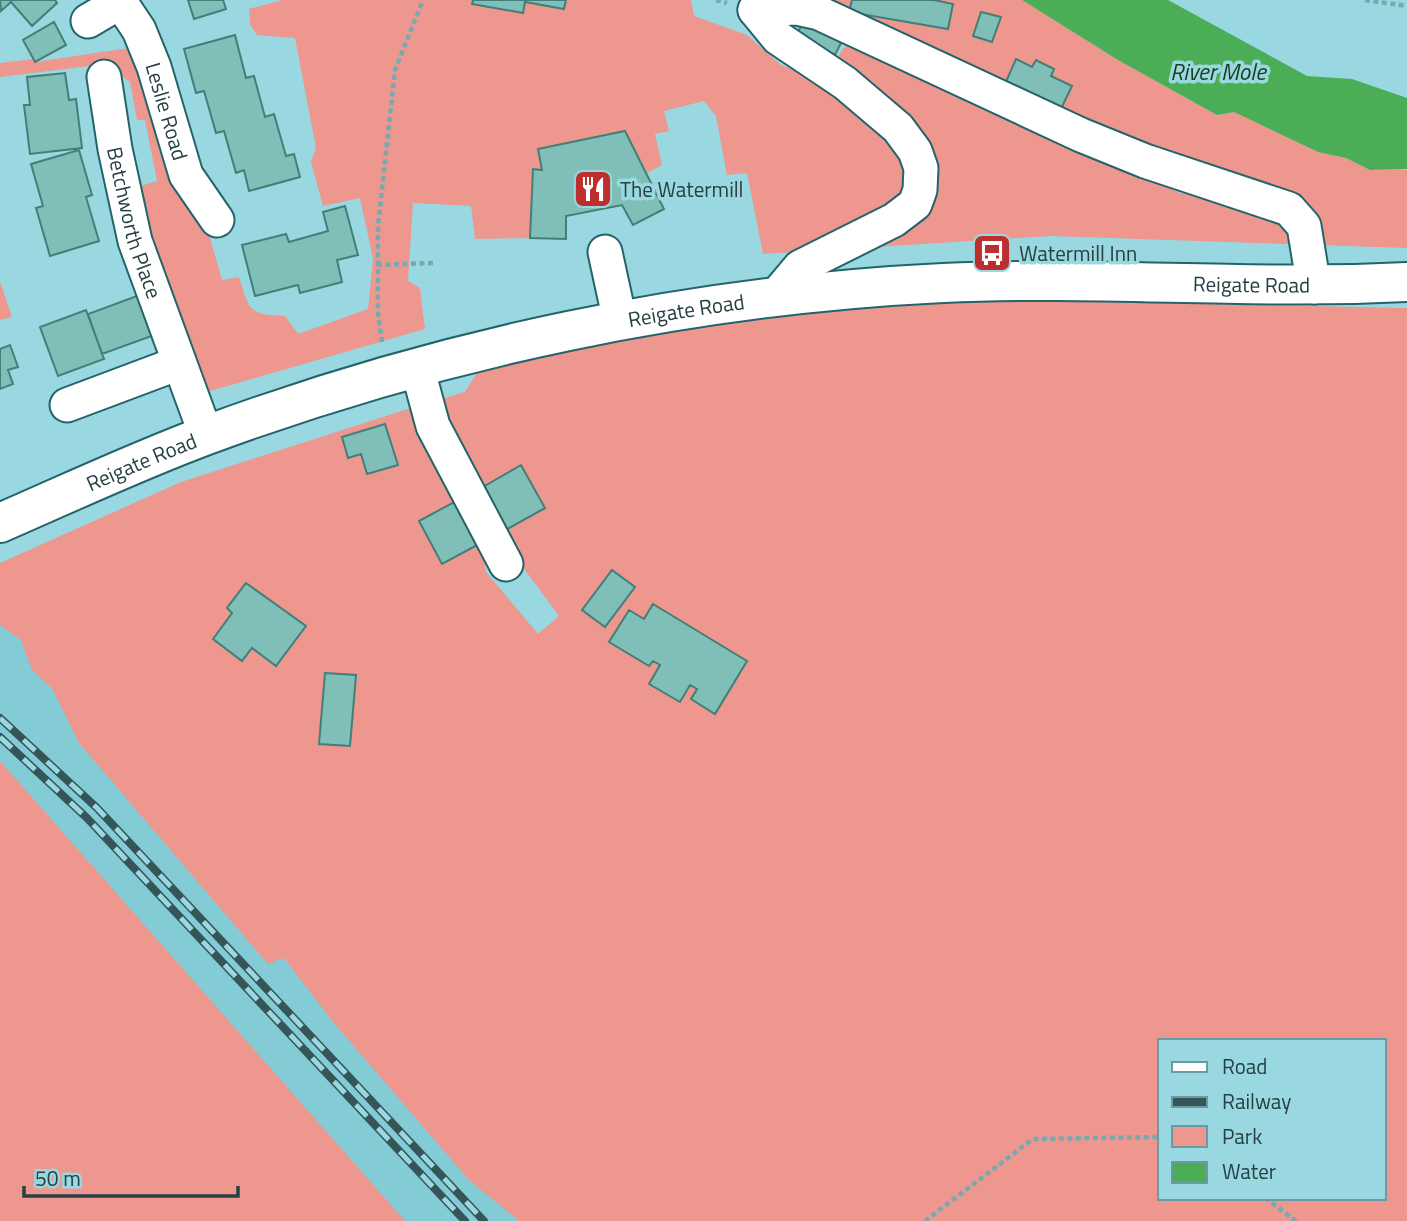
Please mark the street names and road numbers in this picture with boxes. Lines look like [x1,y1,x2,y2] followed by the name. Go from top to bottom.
[137,58,197,164] street label: Leslie Road
[99,144,171,303] street label: Betchworth Place
[1193,267,1310,301] street label: Reigate Road
[625,285,746,335] street label: Reigate Road
[81,424,201,499] street label: Reigate Road

